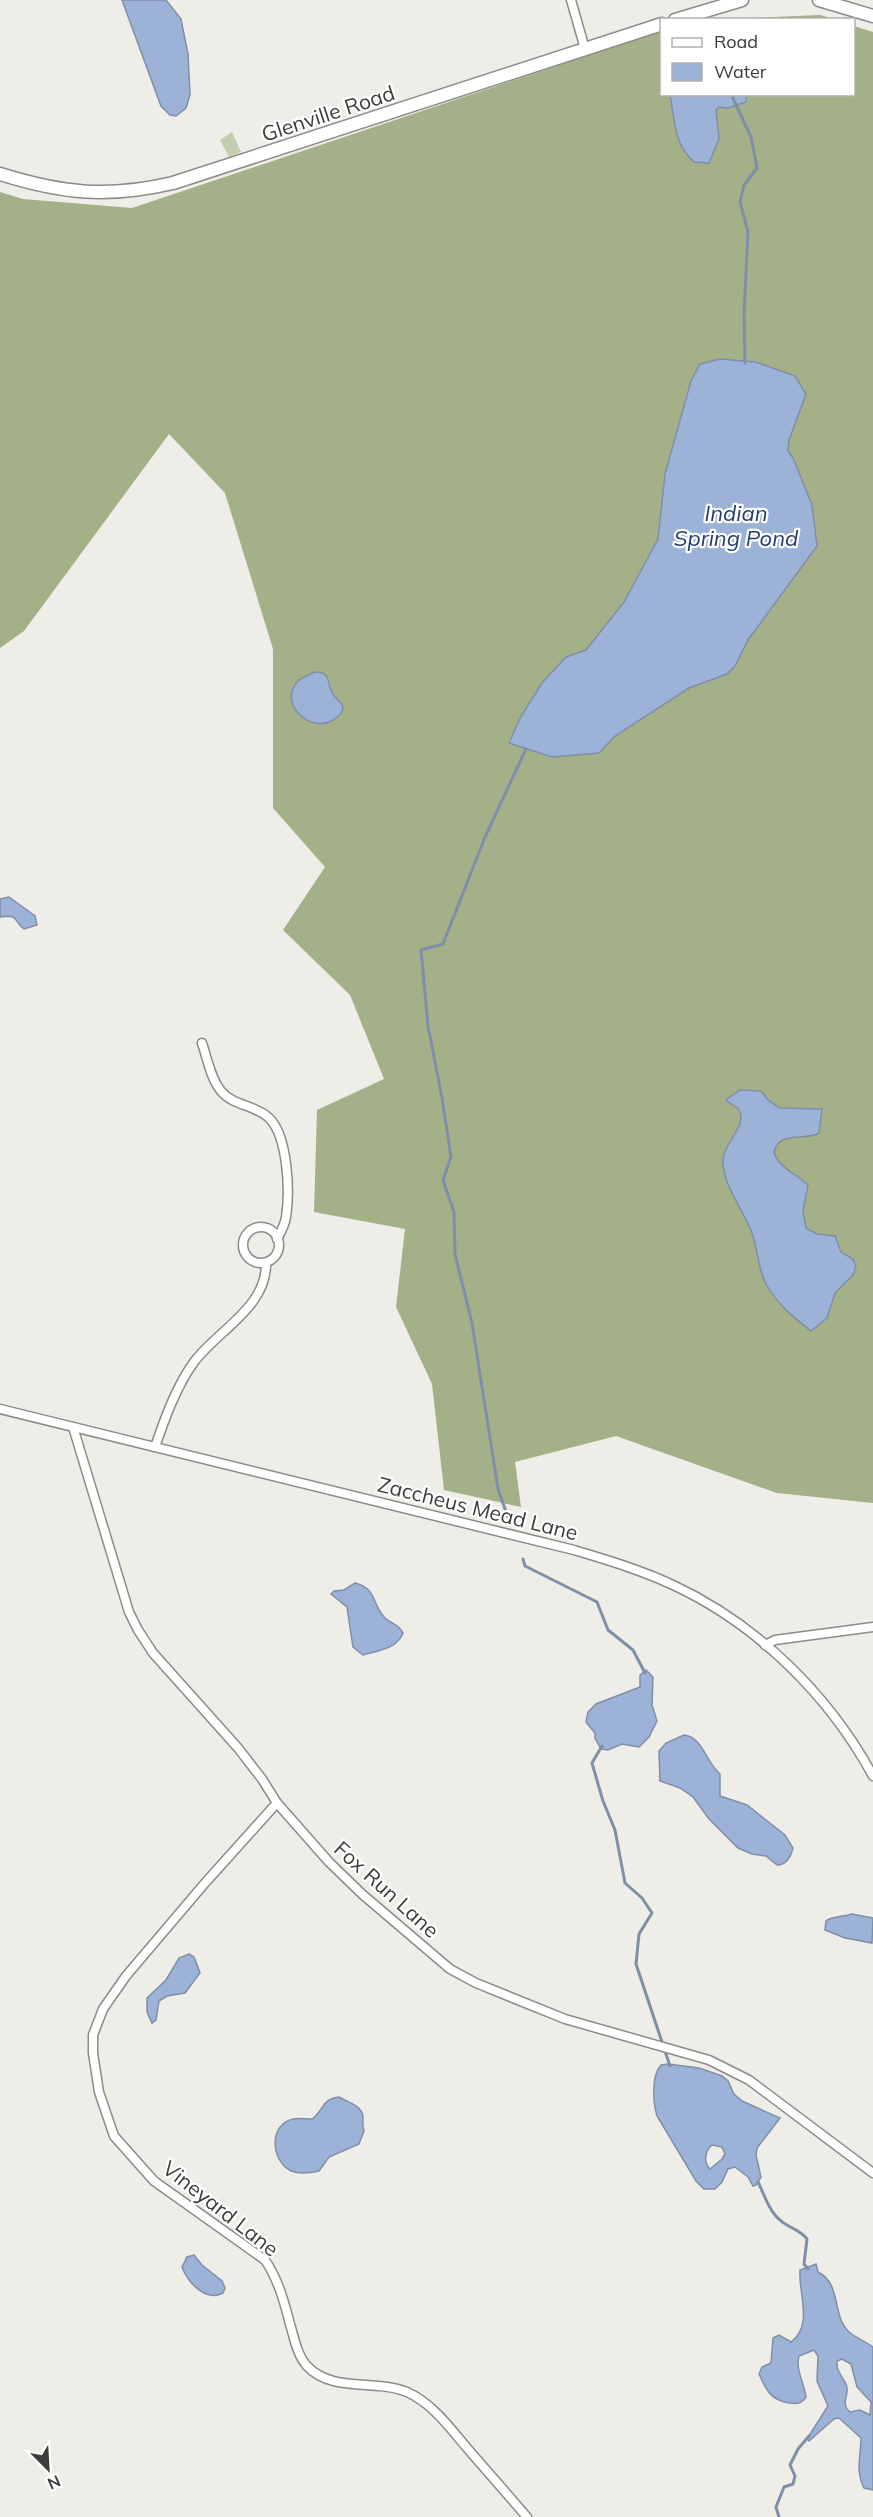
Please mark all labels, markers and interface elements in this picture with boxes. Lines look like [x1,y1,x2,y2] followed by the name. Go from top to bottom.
[660,18,855,96] legend
[714,30,758,53] text: Road
[714,60,767,83] text: Water
[258,79,398,147] street label: Glenville Road
[674,499,799,552] water label: Indian Spring Pond
[375,1471,581,1545] street label: Zaccheus Mead Lane
[329,1835,445,1943] street label: Fox Run Lane
[158,2155,284,2261] street label: Vineyard Lane
[18,2439,78,2499] north arrow
[45,2471,64,2494] text: N

